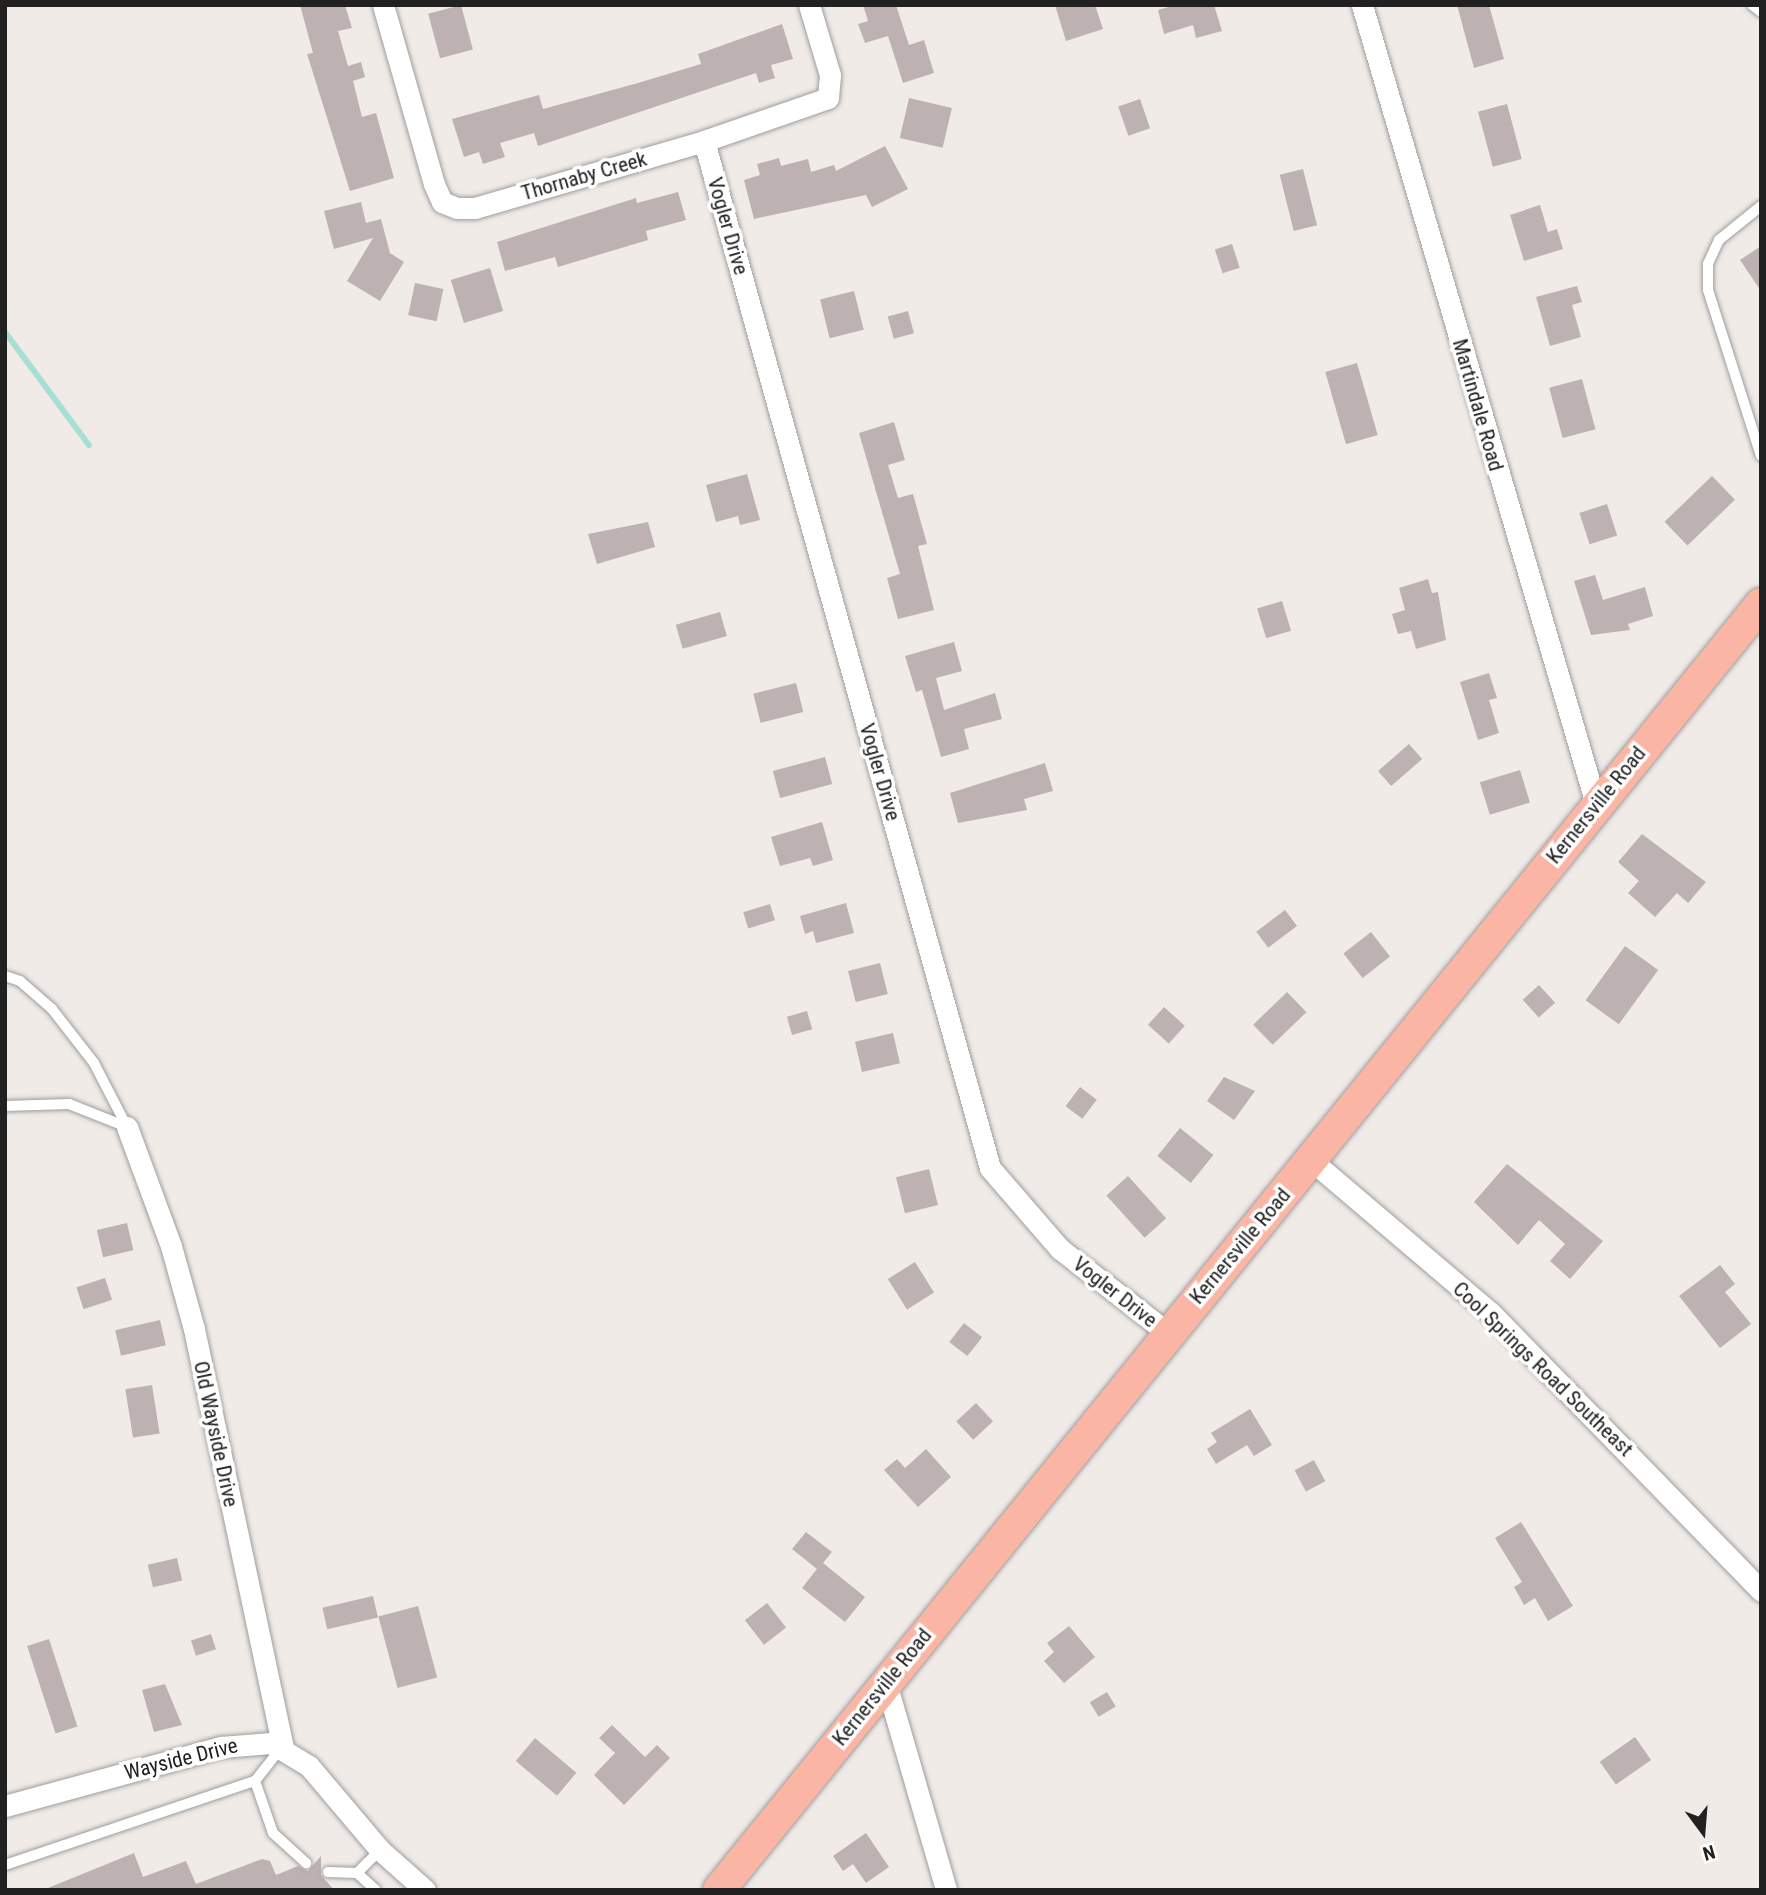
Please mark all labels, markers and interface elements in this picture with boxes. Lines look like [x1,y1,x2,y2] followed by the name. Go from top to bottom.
[518,146,650,206] street label: Thornaby Creek
[702,174,754,278] street label: Vogler Drive
[1447,336,1509,474] street label: Martindale Road
[854,720,906,824] street label: Vogler Drive
[1541,741,1651,869] street label: Kernersville Road
[1184,1183,1296,1309] street label: Kernersville Road
[1068,1251,1162,1333] street label: Vogler Drive
[1448,1276,1638,1462] street label: Cool Springs Road Southeast
[188,1359,244,1509] street label: Old Wayside Drive
[827,1623,937,1751] street label: Kernersville Road
[122,1733,240,1785] street label: Wayside Drive
[1668,1797,1738,1867] north arrow
[1700,1840,1718,1865] text: N

